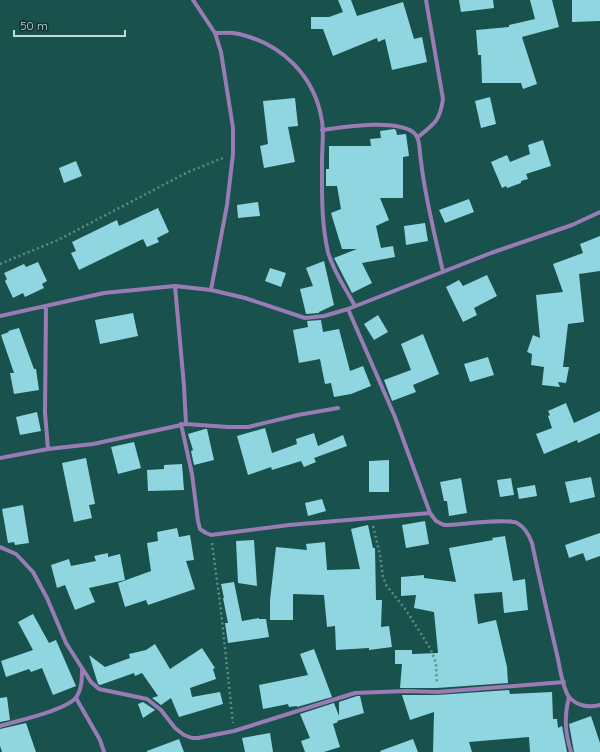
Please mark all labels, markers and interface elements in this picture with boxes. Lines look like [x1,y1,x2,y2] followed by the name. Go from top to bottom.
[14,12,125,38] scale bar
[20,18,48,33] text: 50 m

